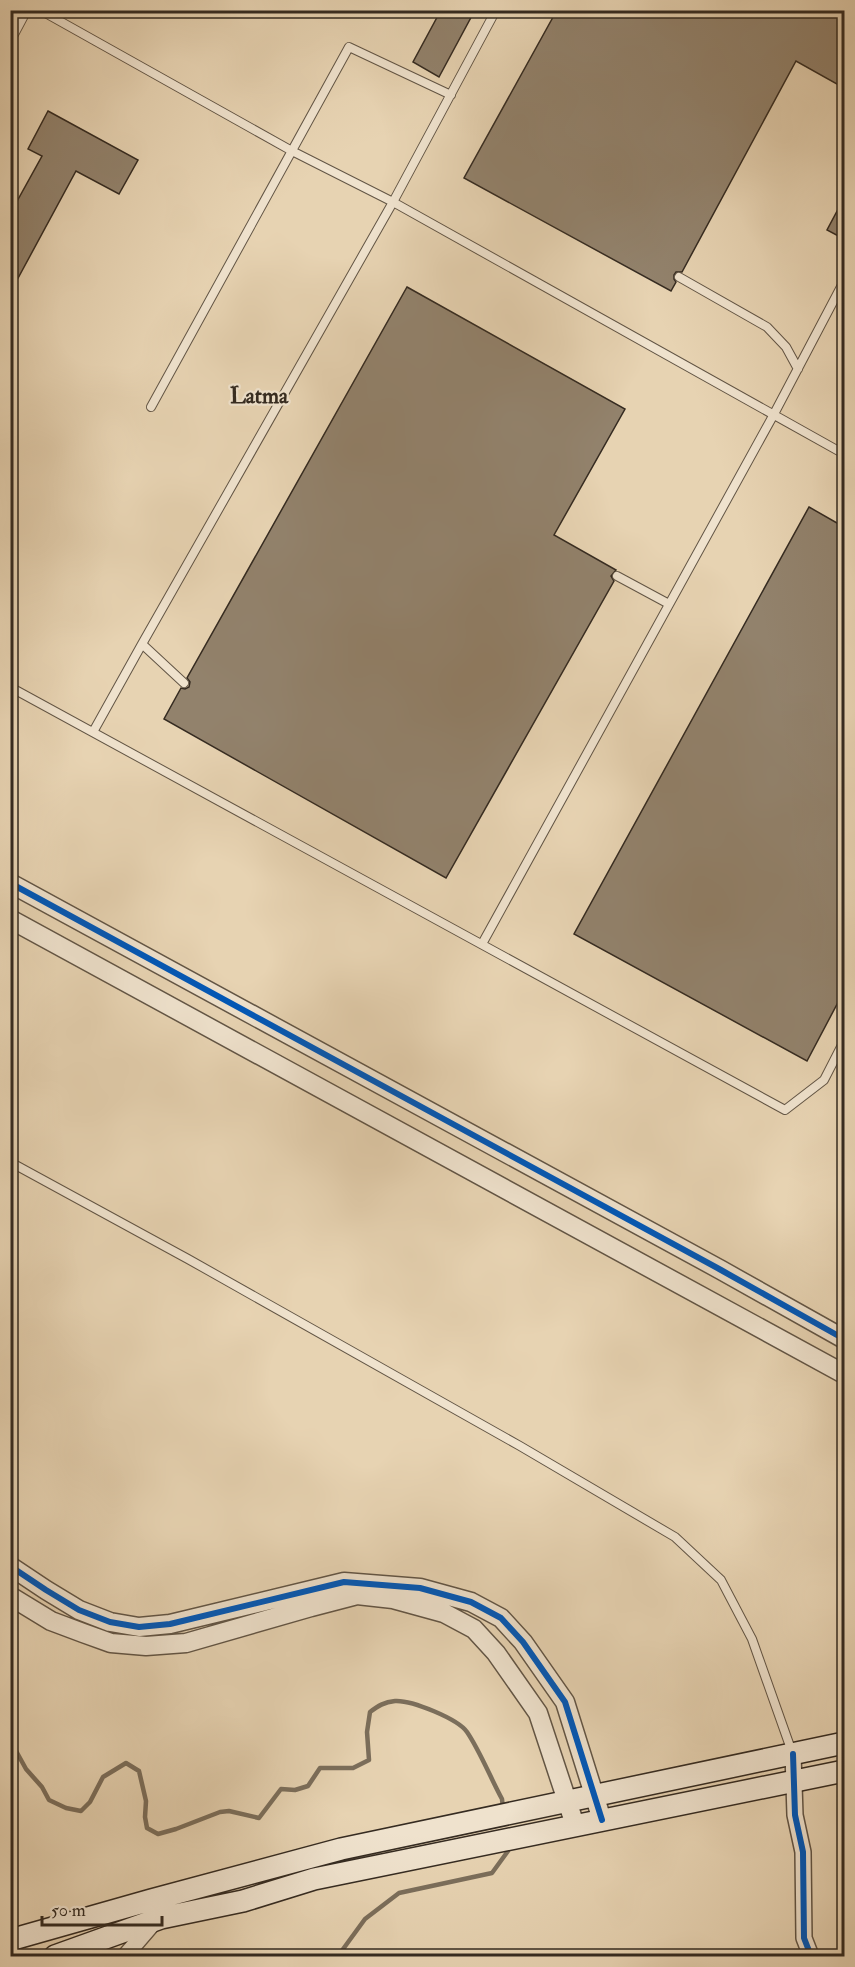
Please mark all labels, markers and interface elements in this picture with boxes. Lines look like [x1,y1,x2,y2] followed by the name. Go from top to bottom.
[230,382,289,410] district label: Latma
[42,1889,162,1927] scale bar
[51,1899,86,1922] text: 50 m

